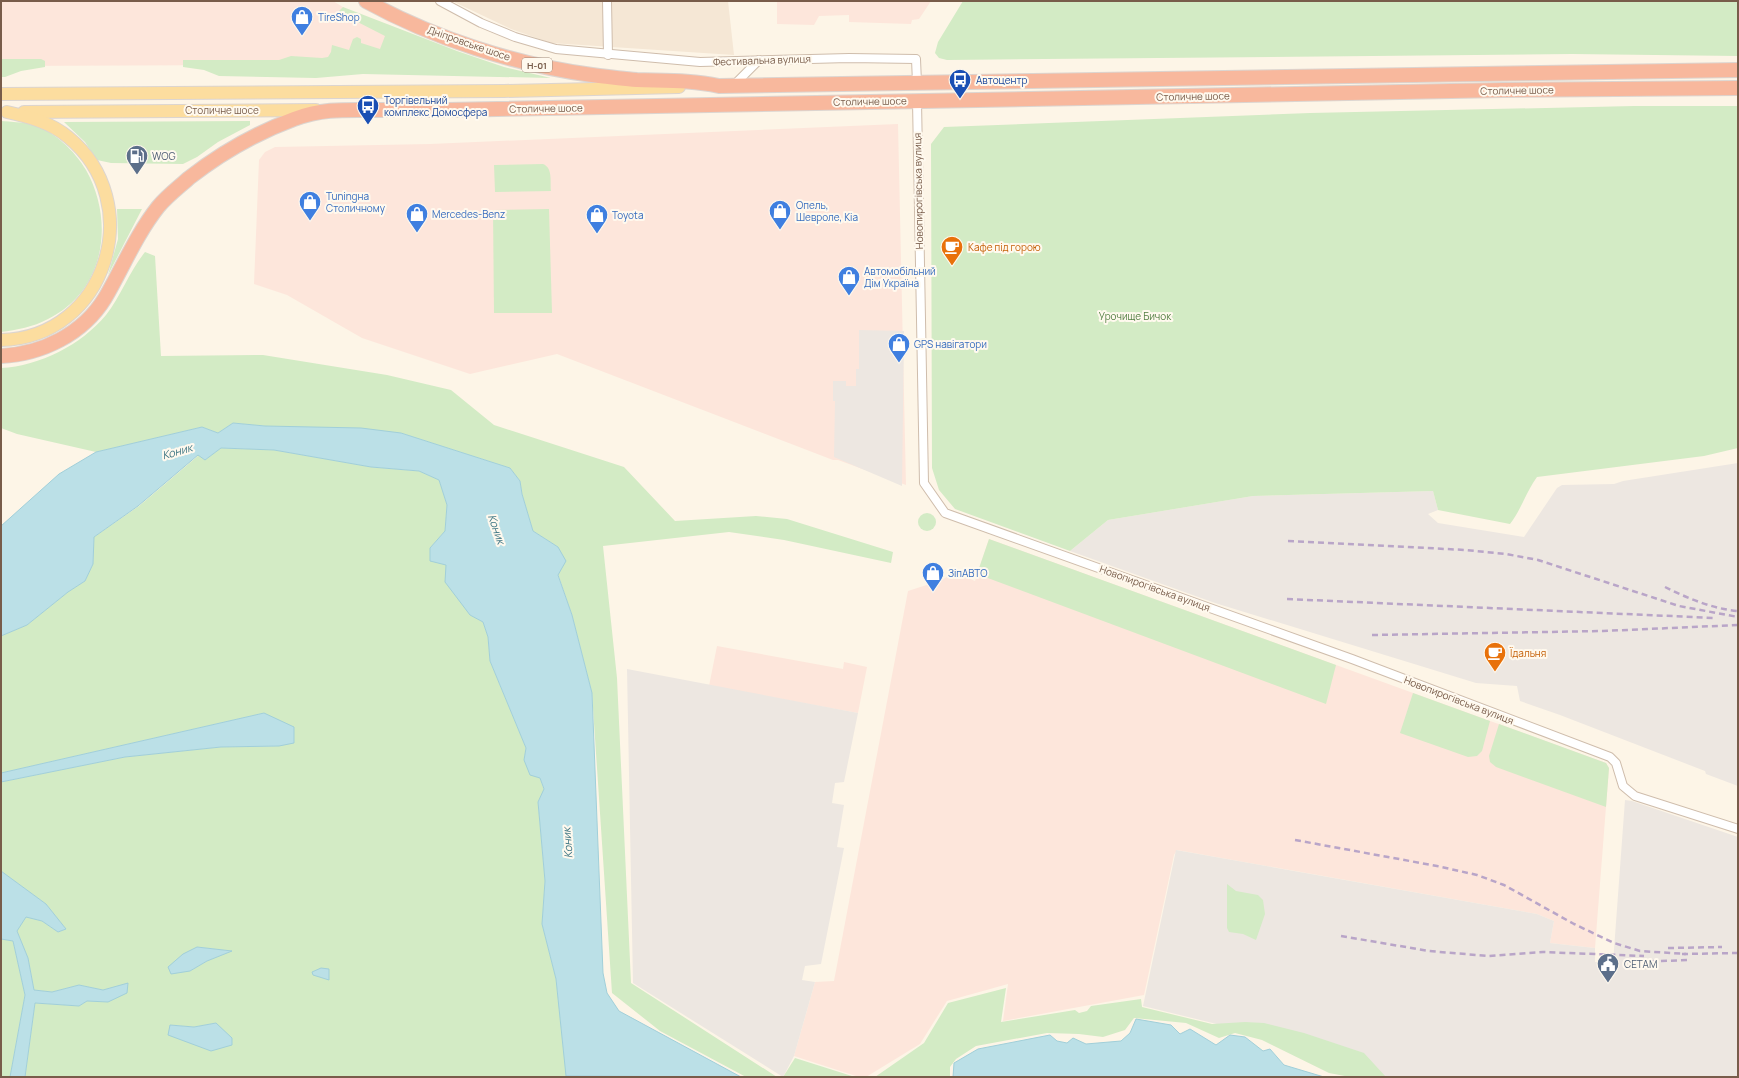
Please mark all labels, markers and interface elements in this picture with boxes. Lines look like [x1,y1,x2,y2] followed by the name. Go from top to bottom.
[289,4,315,37] shop icon: TireShop
[318,10,360,24] place label: TireShop
[426,22,512,64] street label: Дніпровське шосе
[713,51,811,69] street label: Фестивальна вулиця
[522,58,552,72] road number: Н-01
[947,67,973,100] bus stop icon: Автоцентр
[976,73,1028,87] place label: Автоцентр
[1480,82,1554,98] street label: Столичне шосе
[1156,88,1230,104] street label: Столичне шосе
[355,93,381,126] bus stop icon: Торгівельний комплекс Домосфера
[384,93,487,119] place label: Торгівельний комплекс Домосфера
[833,93,907,109] street label: Столичне шосе
[509,100,583,116] street label: Столичне шосе
[185,103,259,117] street label: Столичне шосе
[910,133,926,249] street label: Новопирогівська вулиця
[124,143,150,176] fuel station icon: WOG
[152,149,175,163] place label: WOG
[297,189,323,222] shop icon: Tuningна Столичному
[326,189,386,215] place label: Tuningна Столичному
[767,198,793,231] shop icon: Опель, Шевроле, Кіа
[796,198,858,224] place label: Опель, Шевроле, Кіа
[404,201,430,234] shop icon: Mercedes-Benz
[584,202,610,235] shop icon: Toyota
[432,207,505,221] place label: Mercedes-Benz
[612,208,643,222] place label: Toyota
[939,234,965,267] cafe icon: Кафе під горою
[968,240,1041,254] place label: Кафе під горою
[836,264,862,297] shop icon: Автомобільний Дім Україна
[864,264,936,290] place label: Автомобільний Дім Україна
[1099,309,1172,323] park label: Урочище Бичок
[886,331,912,364] shop icon: GPS навігатори
[914,337,987,351] place label: GPS навігатори
[160,439,195,462] water label: Коник
[485,512,510,547] water label: Коник
[920,560,946,593] shop icon: ЗіпАВТО
[1098,561,1212,615] street label: Новопирогівська вулиця
[948,566,987,580] place label: ЗіпАВТО
[1482,640,1508,673] cafe icon: Їдальня
[1509,646,1546,660] place label: Їдальня
[1402,673,1516,727] street label: Новопирогівська вулиця
[558,826,576,859] water label: Коник
[1595,951,1621,984] public building icon: СЕТАМ
[1624,957,1657,971] place label: СЕТАМ

